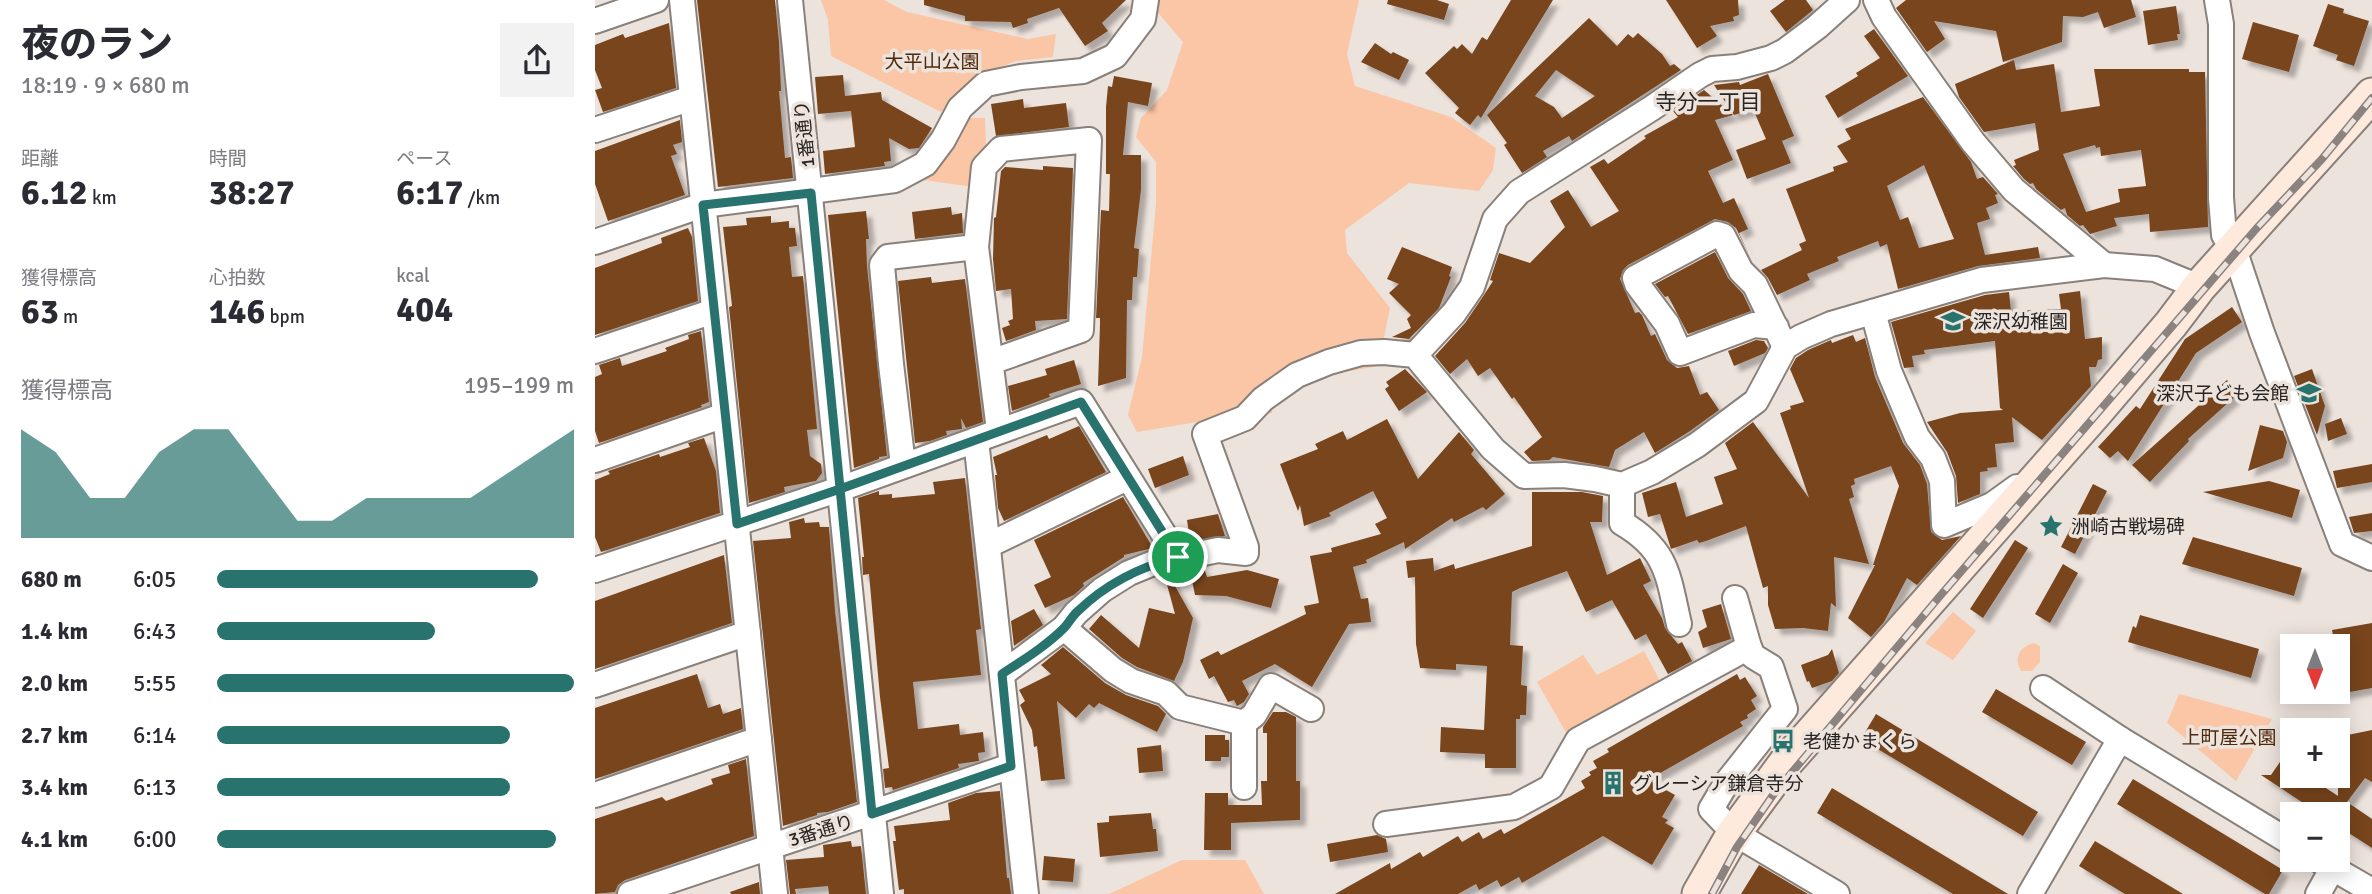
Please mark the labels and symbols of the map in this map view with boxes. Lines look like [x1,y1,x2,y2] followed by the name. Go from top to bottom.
[884,50,980,74] park label: 大平山公園
[1656,89,1761,115] district label: 寺分一丁目
[790,99,820,169] street label: 1番通り
[1939,307,1967,335] school or university icon: 深沢幼稚園
[1973,310,2068,334] place label: 深沢幼稚園
[2295,379,2323,407] school or university icon: 深沢子ども会館
[2156,382,2289,406] place label: 深沢子ども会館
[2037,512,2065,540] place icon: 洲崎古戦場碑
[2071,515,2185,539] place label: 洲崎古戦場碑
[1148,527,1208,587] pin
[2280,634,2350,704] north arrow
[2181,726,2277,750] park label: 上町屋公園
[1769,727,1797,755] bus stop icon: 老健かまくら
[1803,730,1917,754] place label: 老健かまくら
[1599,769,1627,797] building icon: グレーシア鎌倉寺分
[1633,772,1804,796] place label: グレーシア鎌倉寺分
[786,810,857,852] street label: 3番通り

